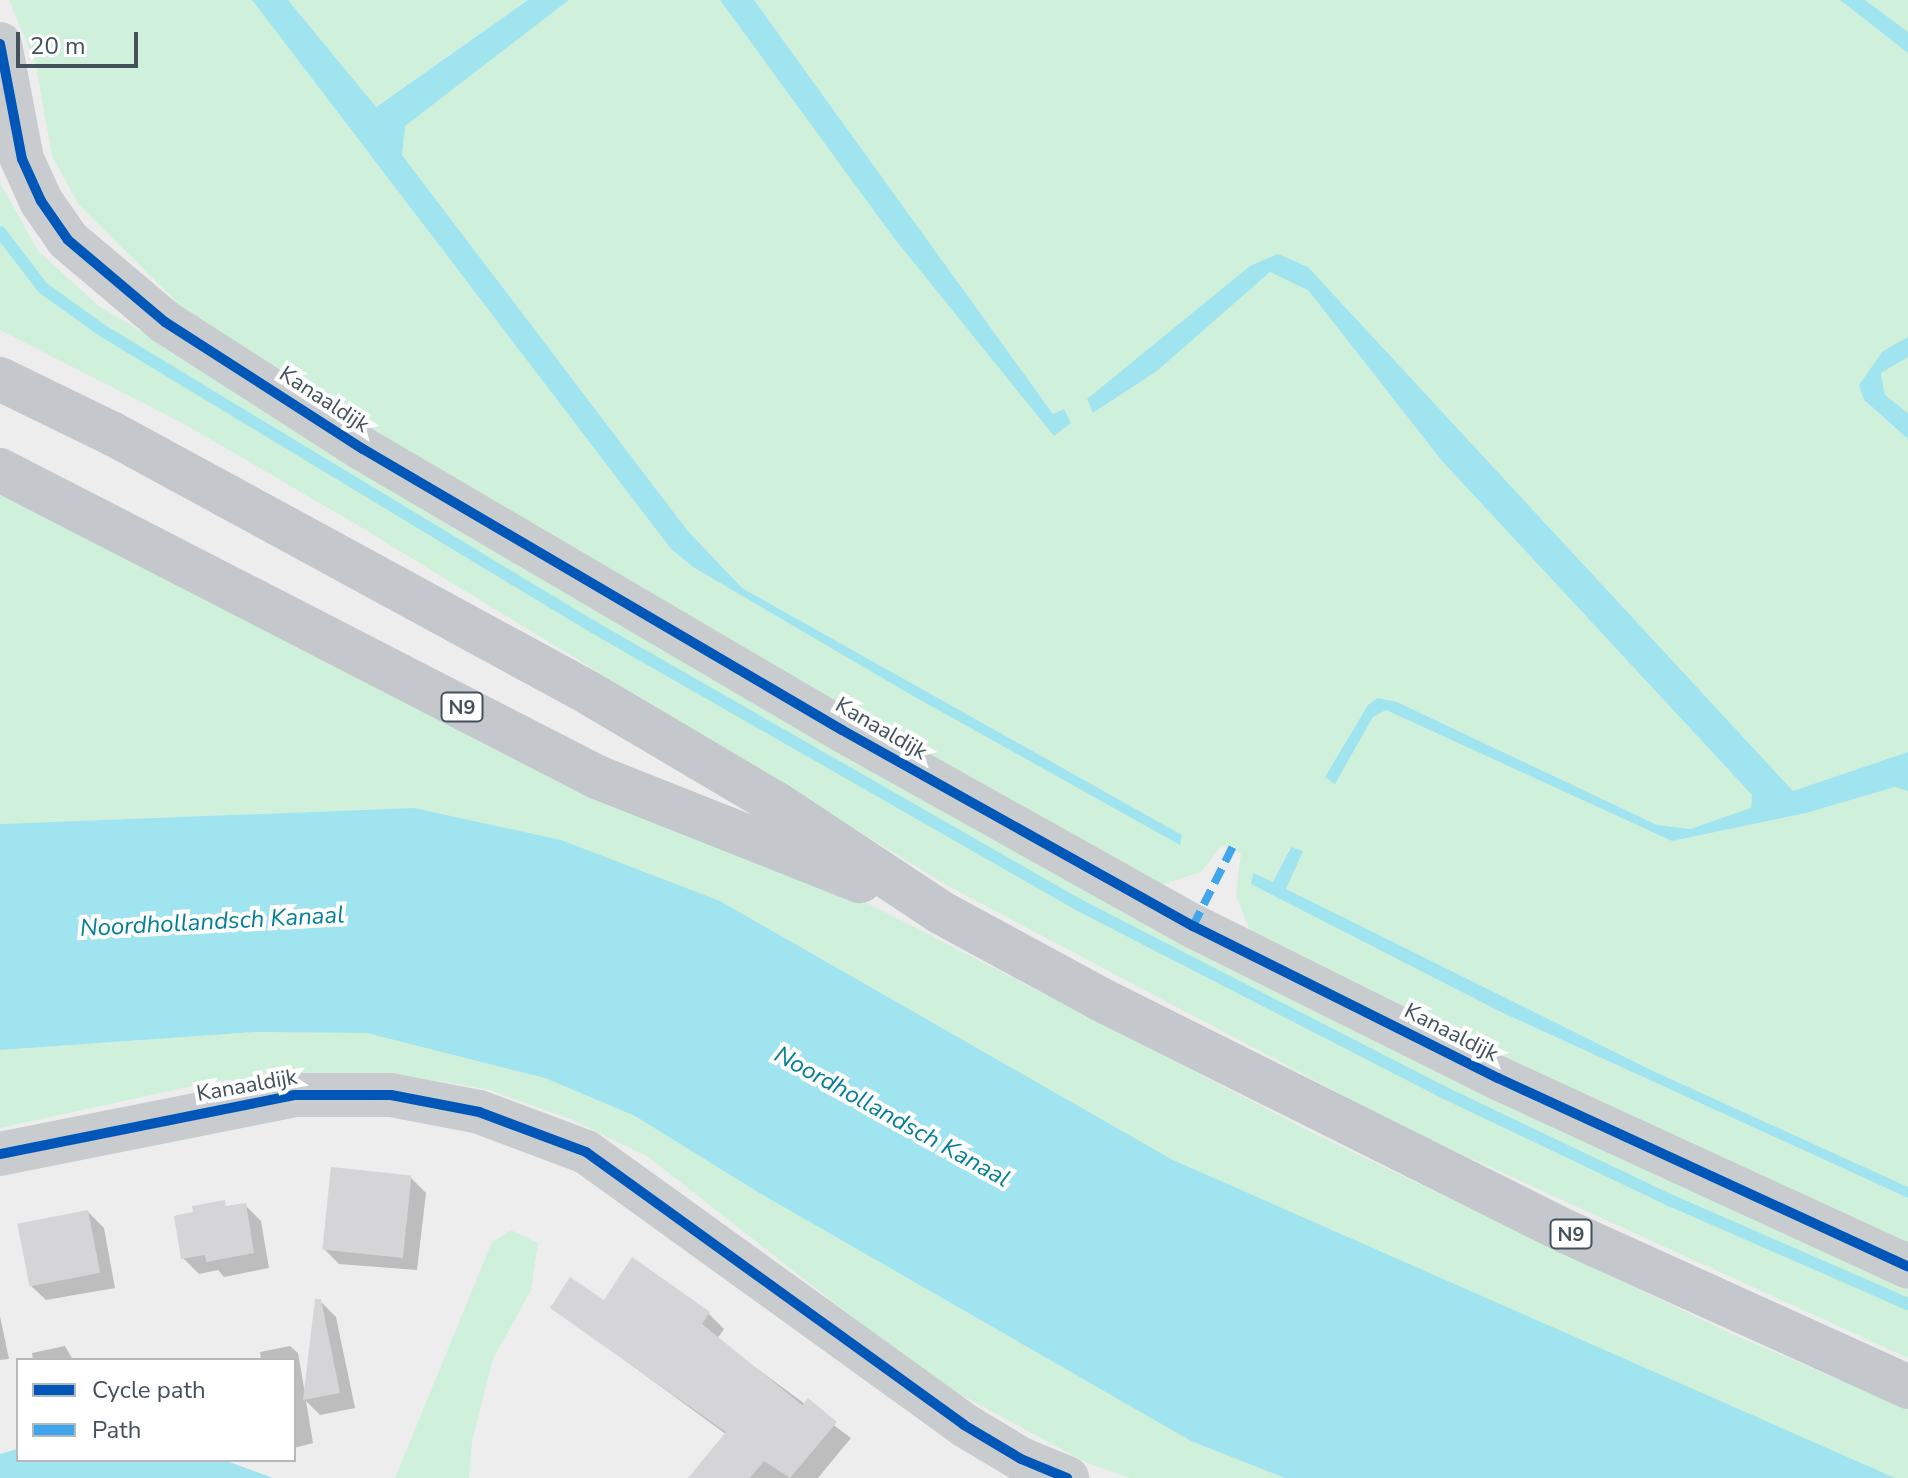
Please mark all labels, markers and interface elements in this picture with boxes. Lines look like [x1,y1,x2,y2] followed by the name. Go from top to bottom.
[20,16,142,66] scale bar
[30,30,86,62] text: 20 m
[274,361,374,439] street label: Kanaaldijk
[440,691,484,723] road number: N9
[830,692,932,766] street label: Kanaaldijk
[79,901,345,943] water label: Noordhollandsch Kanaal
[1400,998,1502,1068] street label: Kanaaldijk
[769,1040,1015,1194] water label: Noordhollandsch Kanaal
[195,1064,299,1108] street label: Kanaaldijk
[1549,1218,1593,1250] road number: N9
[16,1358,296,1462] legend
[92,1374,206,1406] text: Cycle path
[92,1414,141,1446] text: Path

